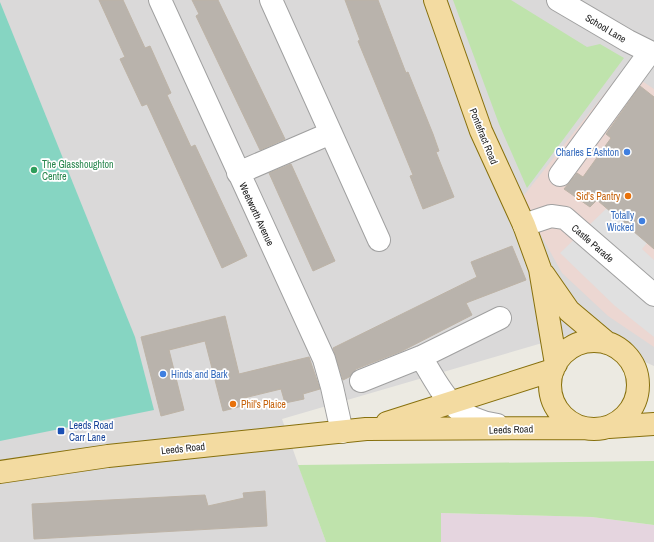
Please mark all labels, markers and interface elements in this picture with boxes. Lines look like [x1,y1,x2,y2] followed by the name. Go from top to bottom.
[583,11,629,46] street label: School Lane
[466,106,501,166] street label: Pontefract Road
[556,146,619,159] place label: Charles E Ashton
[622,147,632,157] marker: Charles E Ashton
[42,158,114,183] place label: The Glasshoughton Centre
[29,165,39,175] marker: The Glasshoughton Centre
[236,180,277,248] street label: Weetworth Avenue
[576,190,621,203] place label: Sid's Pantry
[623,191,633,201] marker: Sid's Pantry
[607,209,635,234] place label: Totally Wicked
[637,216,647,226] marker: Totally Wicked
[569,221,617,266] street label: Castle Parade
[171,368,228,381] place label: Hinds and Bark
[158,369,168,379] marker: Hinds and Bark
[241,398,286,411] place label: Phil's Plaice
[228,399,238,409] marker: Phil's Plaice
[69,419,113,444] place label: Leeds Road Carr Lane
[489,422,533,437] street label: Leeds Road
[56,426,66,436] marker: Leeds Road Carr Lane
[160,440,206,457] street label: Leeds Road

